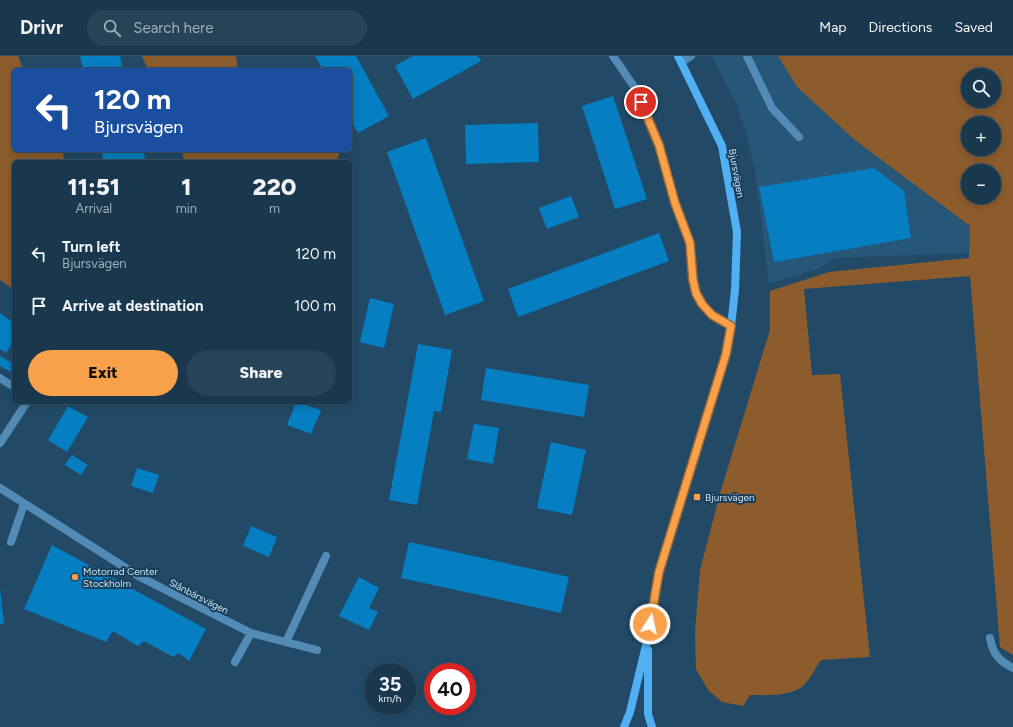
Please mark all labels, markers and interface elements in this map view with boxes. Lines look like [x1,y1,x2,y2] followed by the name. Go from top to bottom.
[87,10,367,46] search box
[20,16,63,39] text: Drivr
[101,17,123,39] icon: search
[133,19,213,37] text: Search here
[819,19,847,36] text: Map
[869,19,932,36] text: Directions
[954,19,993,36] text: Saved
[961,68,1001,204] map controls
[961,68,1001,108] button: search
[94,82,171,116] text: 120 m
[28,84,80,136] icon: left
[624,85,658,119] pin
[630,91,652,113] icon: arrive
[94,116,183,138] text: Bjursvägen
[961,116,1001,156] button: +
[726,148,747,199] street label: Bjursvägen
[961,164,1001,204] button: −
[68,172,120,201] text: 11:51
[181,172,191,201] text: 1
[253,172,296,201] text: 220
[75,201,112,216] text: Arrival
[176,201,197,216] text: min
[269,201,280,216] text: m
[62,238,120,256] text: Turn left
[28,243,50,265] icon: left
[295,245,336,263] text: 120 m
[62,256,127,271] text: Bjursvägen
[28,295,50,317] icon: arrive
[62,297,203,315] text: Arrive at destination
[294,297,336,315] text: 100 m
[28,350,178,396] button: Exit
[186,350,336,396] button: Share
[705,491,755,504] place label: Bjursvägen
[692,492,702,502] marker: Bjursvägen
[83,565,158,590] place label: Motorrad Center Stockholm
[70,572,80,582] marker: Motorrad Center Stockholm
[167,576,231,617] street label: Slånbärsvägen
[629,603,671,645] position arrow
[424,663,476,715] speed limit sign: 40
[379,672,401,696] text: 35
[379,692,401,705] text: km/h

